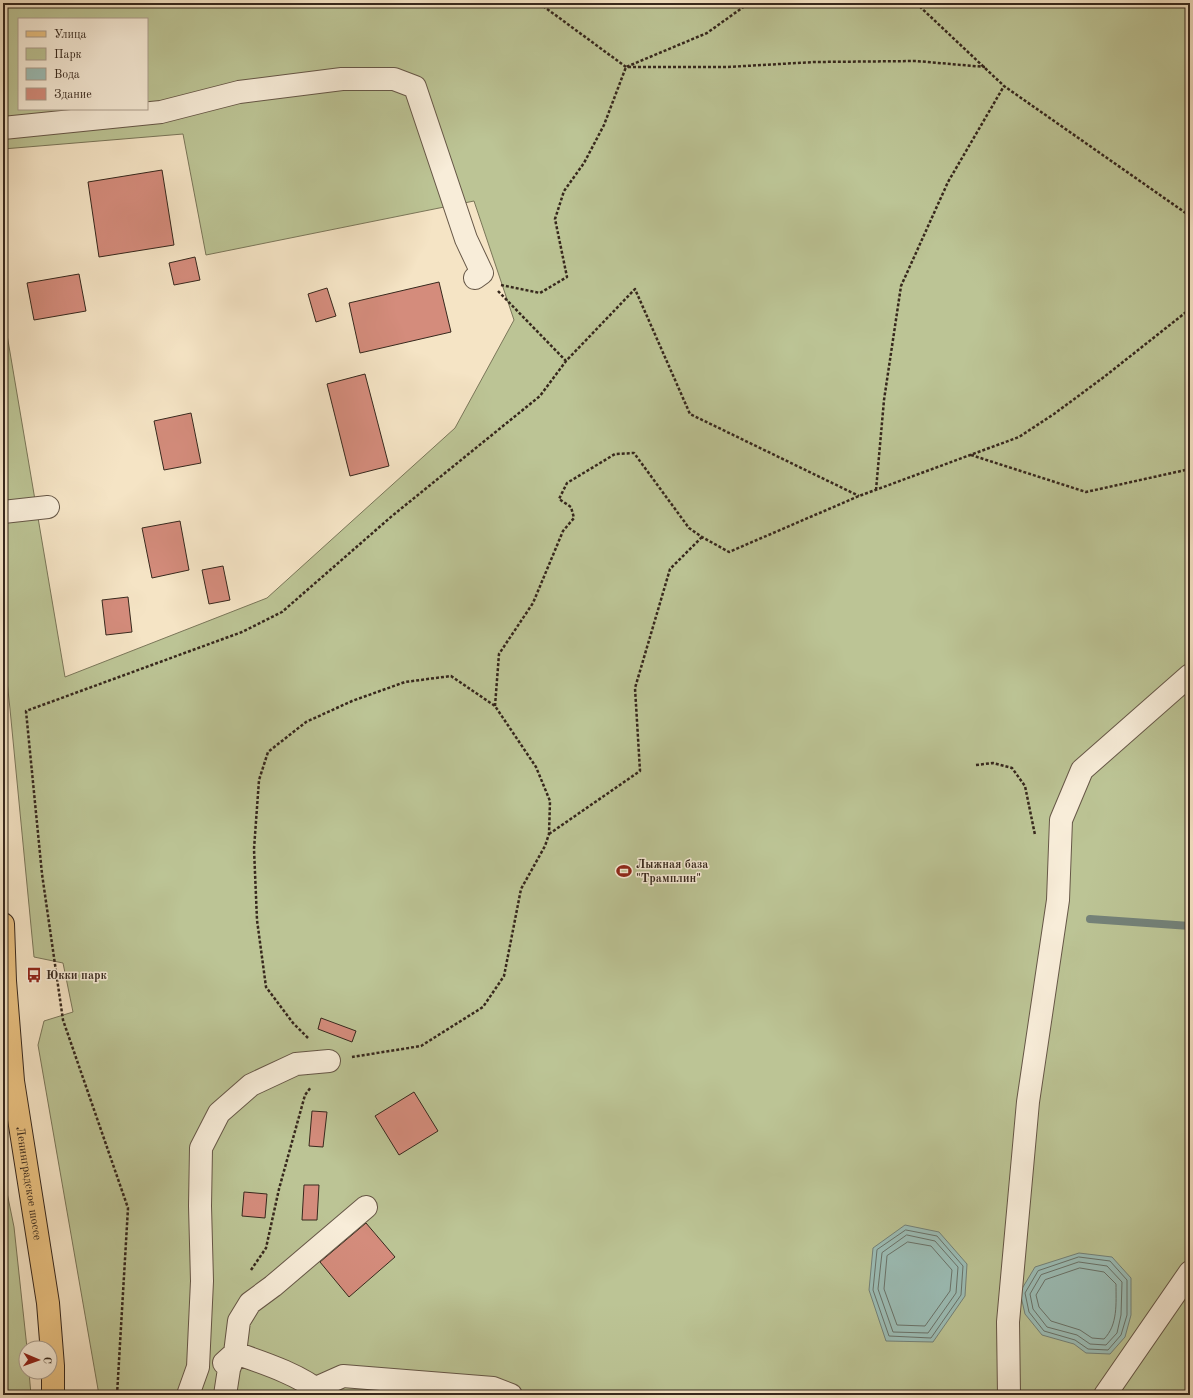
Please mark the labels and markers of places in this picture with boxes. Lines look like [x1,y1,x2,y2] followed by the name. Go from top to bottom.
[636,859,708,885] place label: Лыжная база "Трамплин"
[615,862,633,880] sports icon: Лыжная база "Трамплин"
[25,966,43,984] bus stop icon: Юкки парк
[46,970,108,982] place label: Юкки парк

